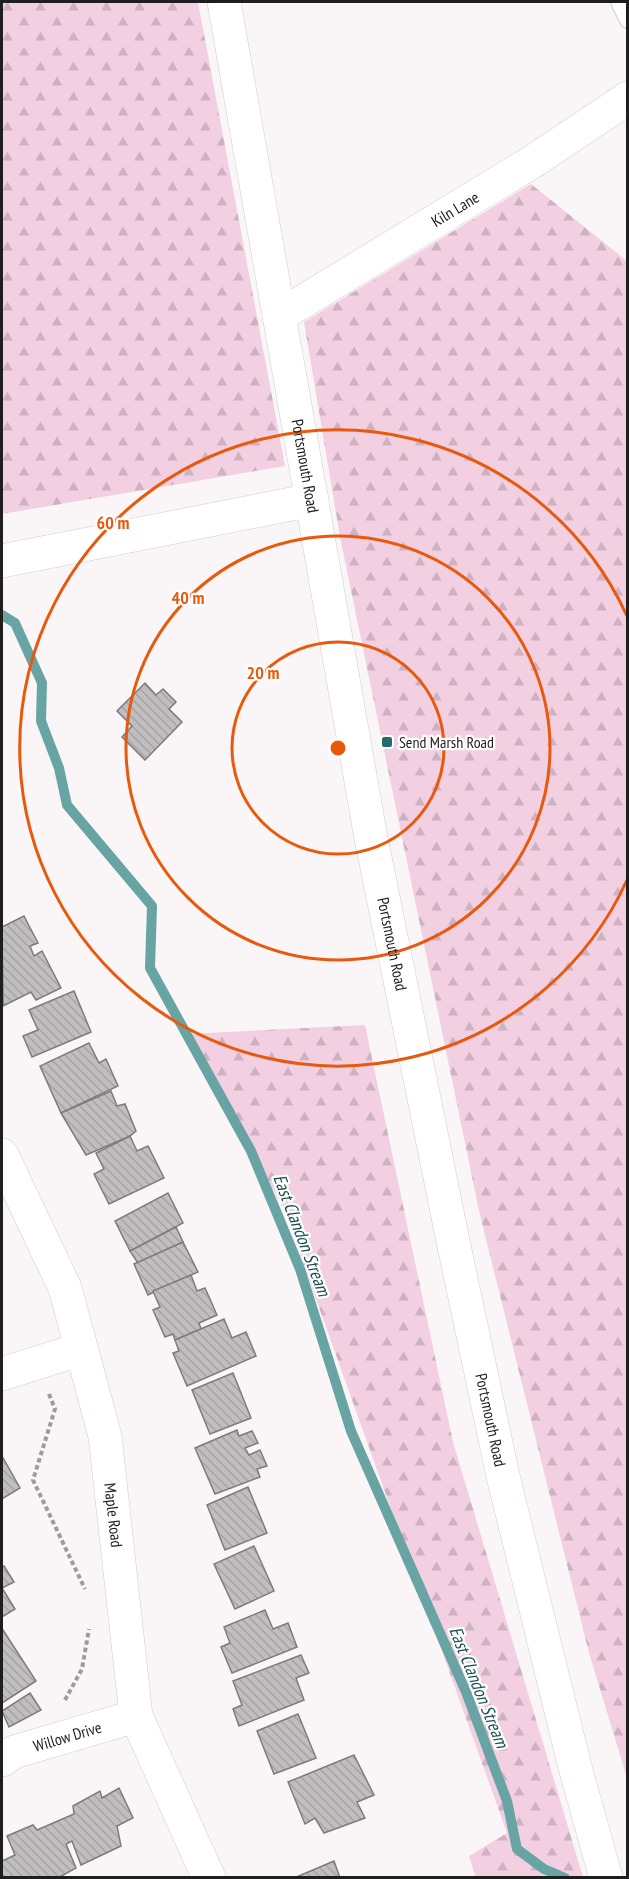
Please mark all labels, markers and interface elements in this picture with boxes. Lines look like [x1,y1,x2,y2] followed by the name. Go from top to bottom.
[428,187,482,231] street label: Kiln Lane
[288,417,324,514] street label: Portsmouth Road
[97,511,129,534] text: 60 m
[172,586,204,609] text: 40 m
[247,661,279,684] text: 20 m
[399,732,494,752] place label: Send Marsh Road
[380,735,394,749] marker: Send Marsh Road
[328,738,348,758] centre of rings
[373,896,412,992] street label: Portsmouth Road
[268,1171,336,1300] water label: East Clandon Stream
[471,1371,511,1468] street label: Portsmouth Road
[100,1482,127,1548] street label: Maple Road
[444,1623,514,1752] water label: East Clandon Stream
[31,1717,104,1756] street label: Willow Drive

